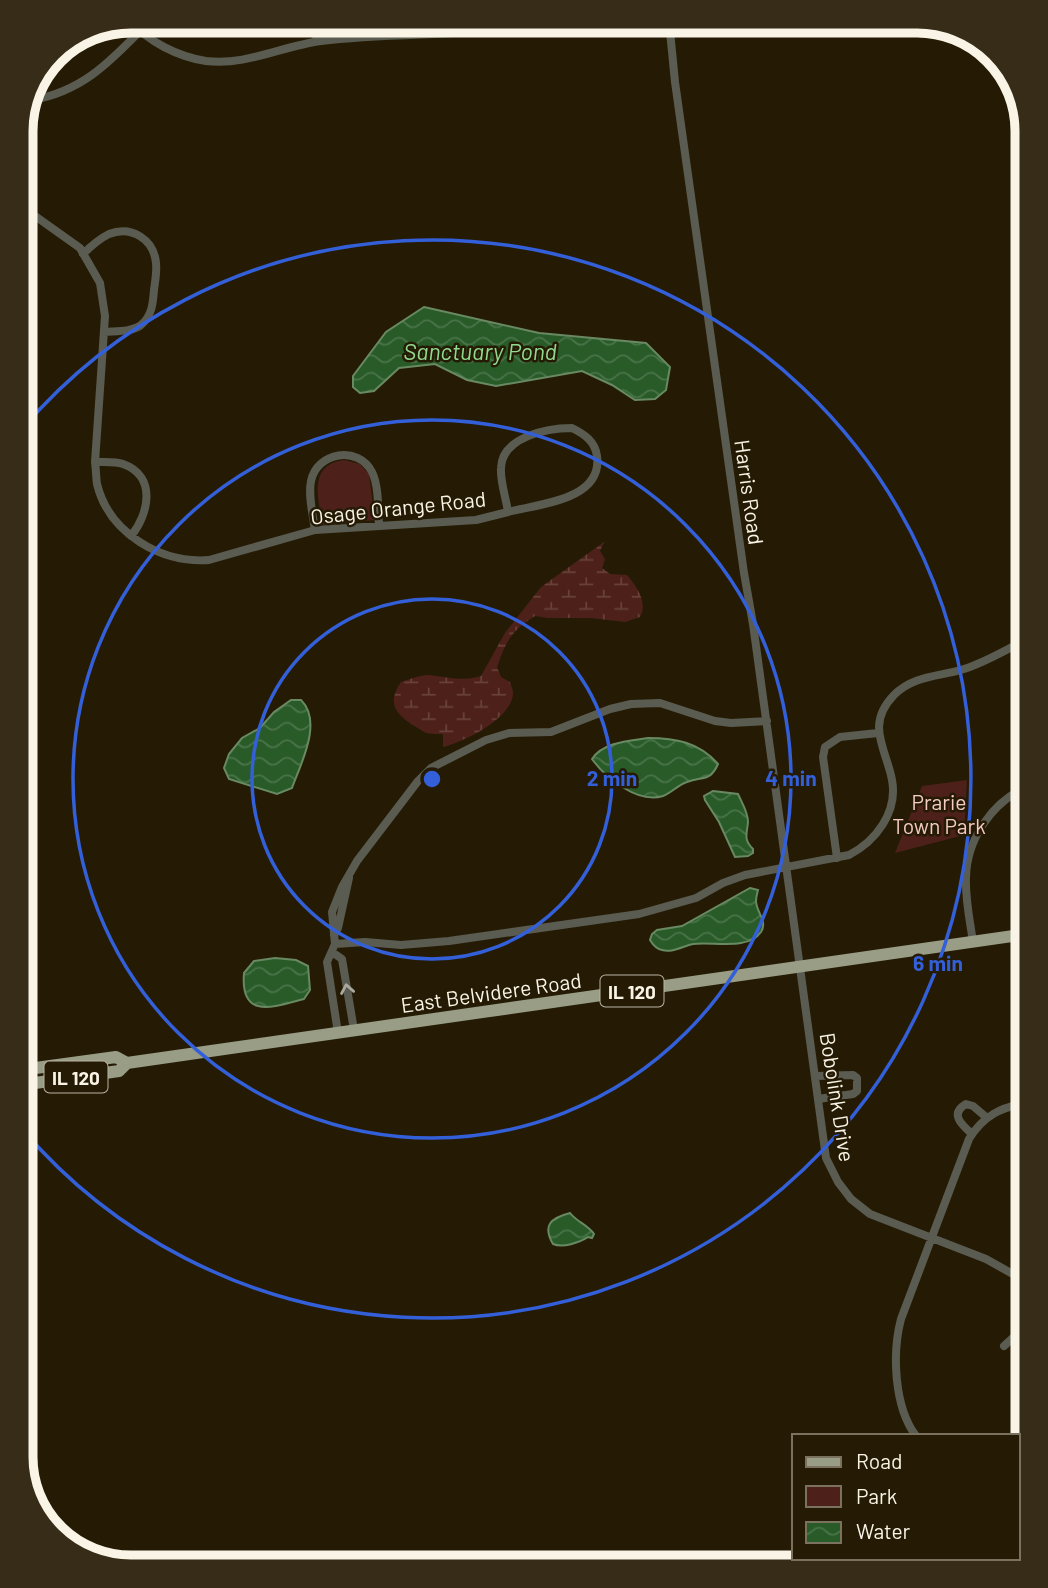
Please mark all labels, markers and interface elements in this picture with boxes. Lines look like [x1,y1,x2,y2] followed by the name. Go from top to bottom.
[403,337,557,365] water label: Sanctuary Pond
[730,438,770,546] street label: Harris Road
[309,485,487,529] street label: Osage Orange Road
[587,765,637,790] text: 2 min
[765,765,817,790] text: 4 min
[420,767,444,791] centre of rings
[892,789,986,838] park label: Prarie Town Park
[913,950,963,975] text: 6 min
[399,967,583,1017] street label: East Belvidere Road
[600,976,664,1007] road number: IL 120
[340,983,355,995] one-way arrow
[815,1031,861,1163] street label: Bobolink Drive
[44,1062,108,1092] road number: IL 120
[792,1434,1020,1560] legend
[856,1448,902,1473] text: Road
[856,1483,897,1508] text: Park
[856,1518,911,1543] text: Water

